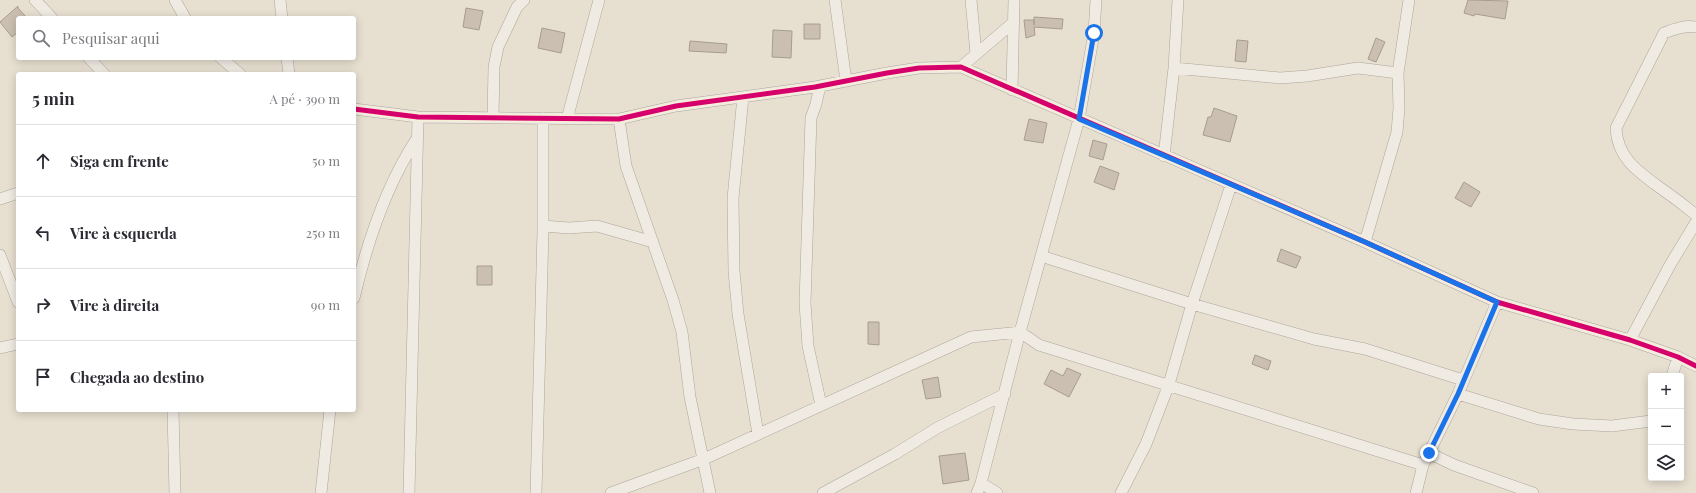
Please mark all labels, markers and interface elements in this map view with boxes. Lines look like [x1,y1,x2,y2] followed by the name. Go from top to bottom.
[16,16,356,60] search box
[1085,24,1103,42] route start
[30,27,52,49] icon: search
[62,28,160,48] text: Pesquisar aqui
[32,87,75,109] text: 5 min
[269,90,340,107] text: A pé · 390 m
[32,150,54,172] icon: ahead
[70,151,169,171] text: Siga em frente
[312,152,340,169] text: 50 m
[32,222,54,244] icon: left
[70,223,177,243] text: Vire à esquerda
[306,224,340,241] text: 250 m
[32,294,54,316] icon: right
[70,295,159,315] text: Vire à direita
[311,296,340,313] text: 90 m
[32,366,54,388] icon: arrive
[70,367,204,387] text: Chegada ao destino
[1648,373,1684,481] map controls
[1648,373,1684,409] button: +
[1648,409,1684,445] button: −
[1420,444,1438,462] route end
[1648,445,1684,481] button: layers

